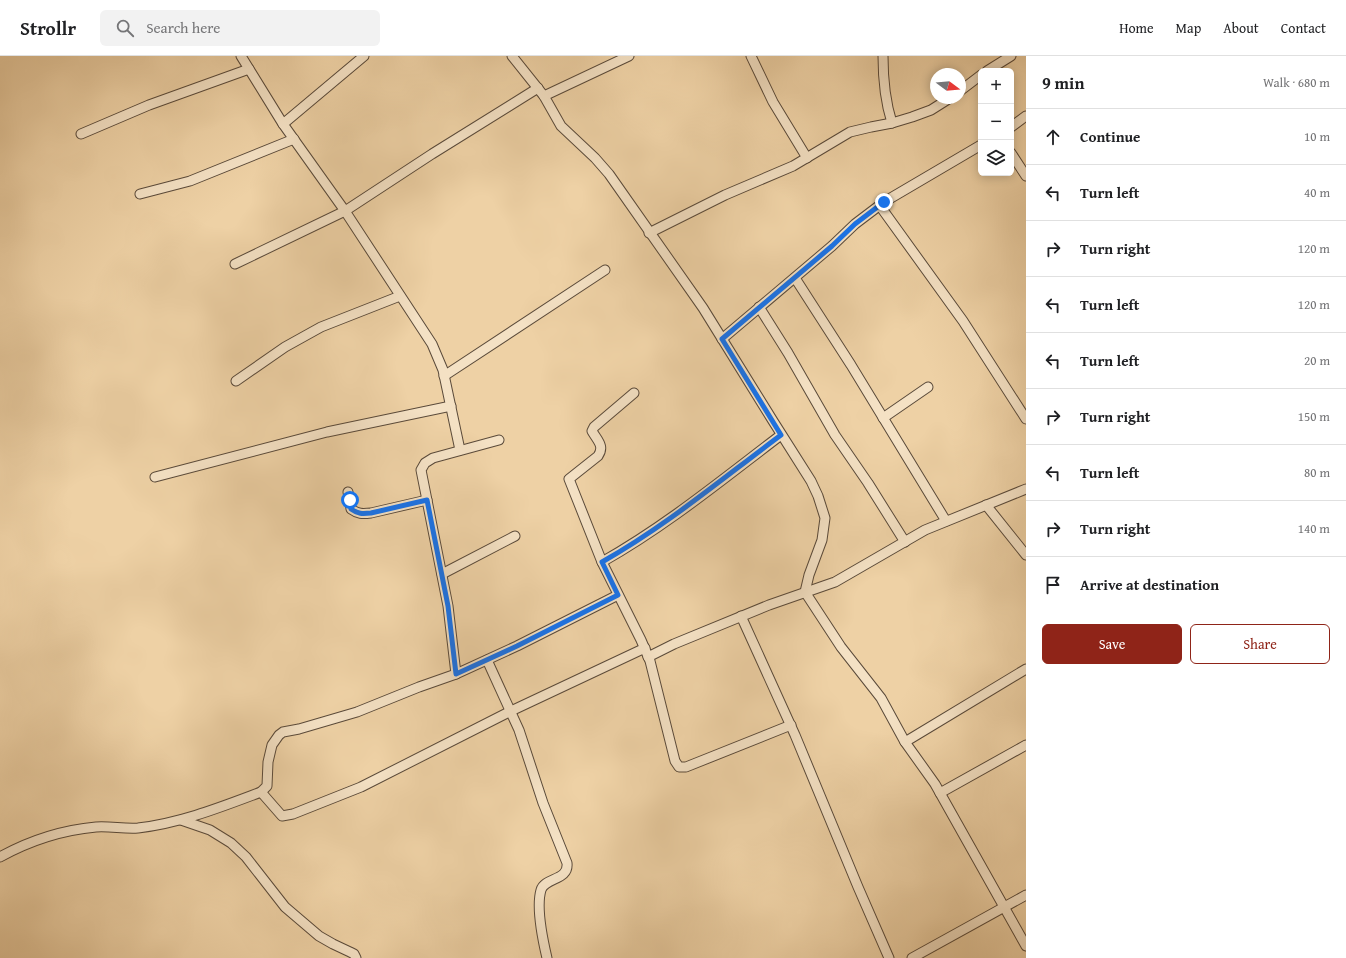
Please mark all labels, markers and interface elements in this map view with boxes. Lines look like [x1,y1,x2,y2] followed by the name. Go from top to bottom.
[100,10,380,46] search box
[20,14,76,42] text: Strollr
[114,17,136,39] icon: search
[146,17,220,38] text: Search here
[1119,18,1154,38] text: Home
[1176,18,1201,38] text: Map
[1223,18,1259,38] text: About
[1281,18,1326,38] text: Contact
[930,68,966,104] north arrow
[978,68,1014,176] map controls
[978,68,1014,104] button: +
[1042,70,1084,95] text: 9 min
[1263,73,1330,92] text: Walk · 680 m
[978,104,1014,140] button: −
[1042,126,1064,148] icon: ahead
[1080,126,1141,147] text: Continue
[1304,127,1330,146] text: 10 m
[978,140,1014,176] button: layers
[1042,182,1064,204] icon: left
[1080,182,1139,203] text: Turn left
[1304,183,1330,202] text: 40 m
[875,193,893,211] route end
[1042,238,1064,260] icon: right
[1080,238,1151,259] text: Turn right
[1298,239,1330,258] text: 120 m
[1042,294,1064,316] icon: left
[1080,294,1139,315] text: Turn left
[1298,295,1330,314] text: 120 m
[1042,350,1064,372] icon: left
[1080,350,1139,371] text: Turn left
[1304,351,1330,370] text: 20 m
[1042,406,1064,428] icon: right
[1080,406,1151,427] text: Turn right
[1298,407,1330,426] text: 150 m
[1042,462,1064,484] icon: left
[1080,462,1139,483] text: Turn left
[1304,463,1330,482] text: 80 m
[341,491,359,509] route start
[1042,518,1064,540] icon: right
[1080,518,1151,539] text: Turn right
[1298,519,1330,538] text: 140 m
[1042,574,1064,596] icon: arrive
[1080,574,1219,595] text: Arrive at destination
[1042,624,1182,664] button: Save
[1190,624,1330,664] button: Share

